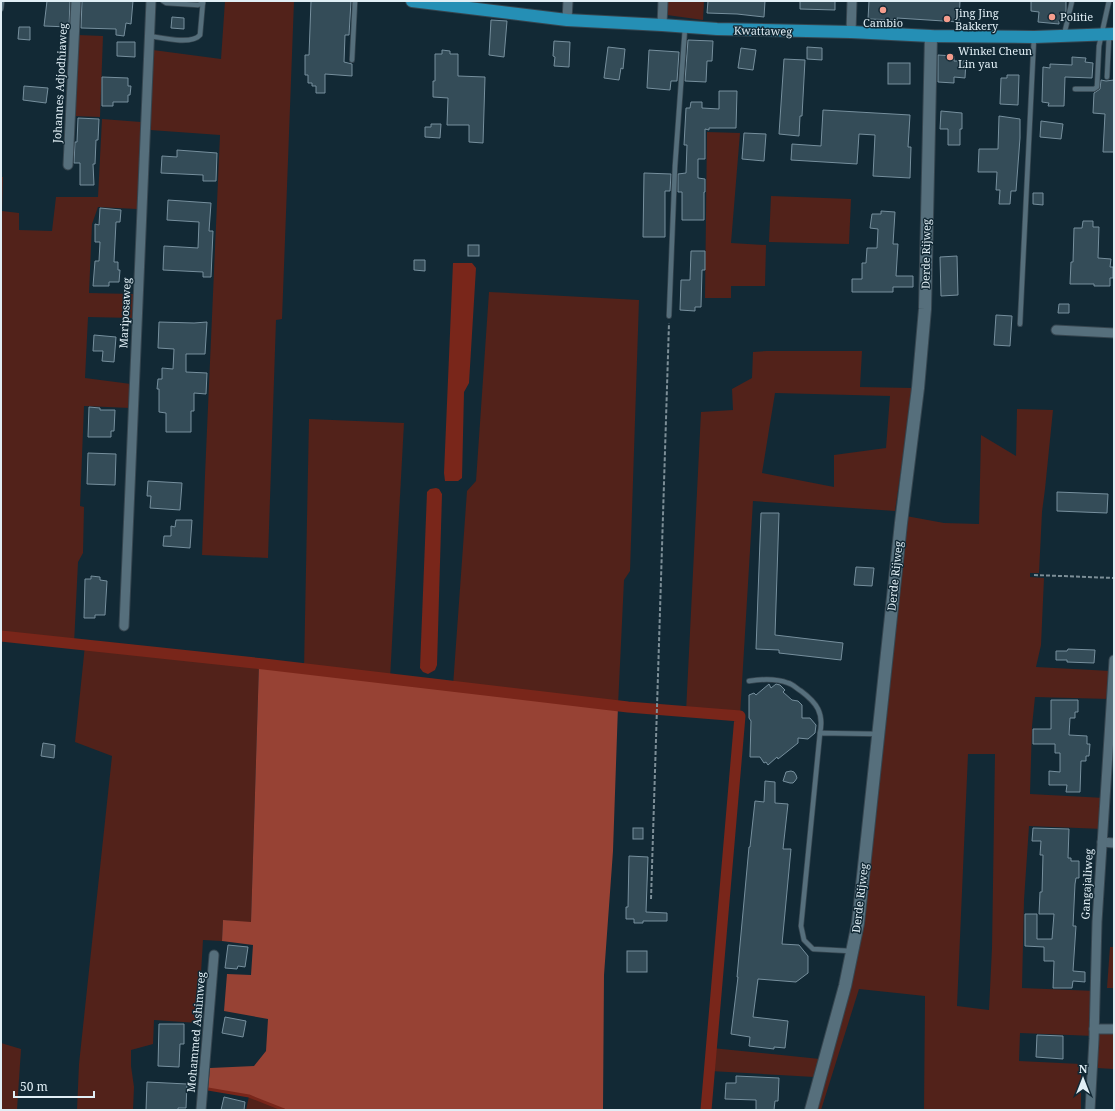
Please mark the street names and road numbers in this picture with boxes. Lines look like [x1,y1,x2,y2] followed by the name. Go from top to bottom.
[734,22,792,39] street label: Kwattaweg
[49,23,70,144] street label: Johannes Adjodhiaweg
[917,219,934,289] street label: Derde Rijweg
[115,277,134,349] street label: Mariposaweg
[883,540,906,611] street label: Derde Rijweg
[1077,848,1096,920] street label: Gangajaliweg
[848,862,871,934] street label: Derde Rijweg
[183,971,208,1093] street label: Mohammed Ashimweg

